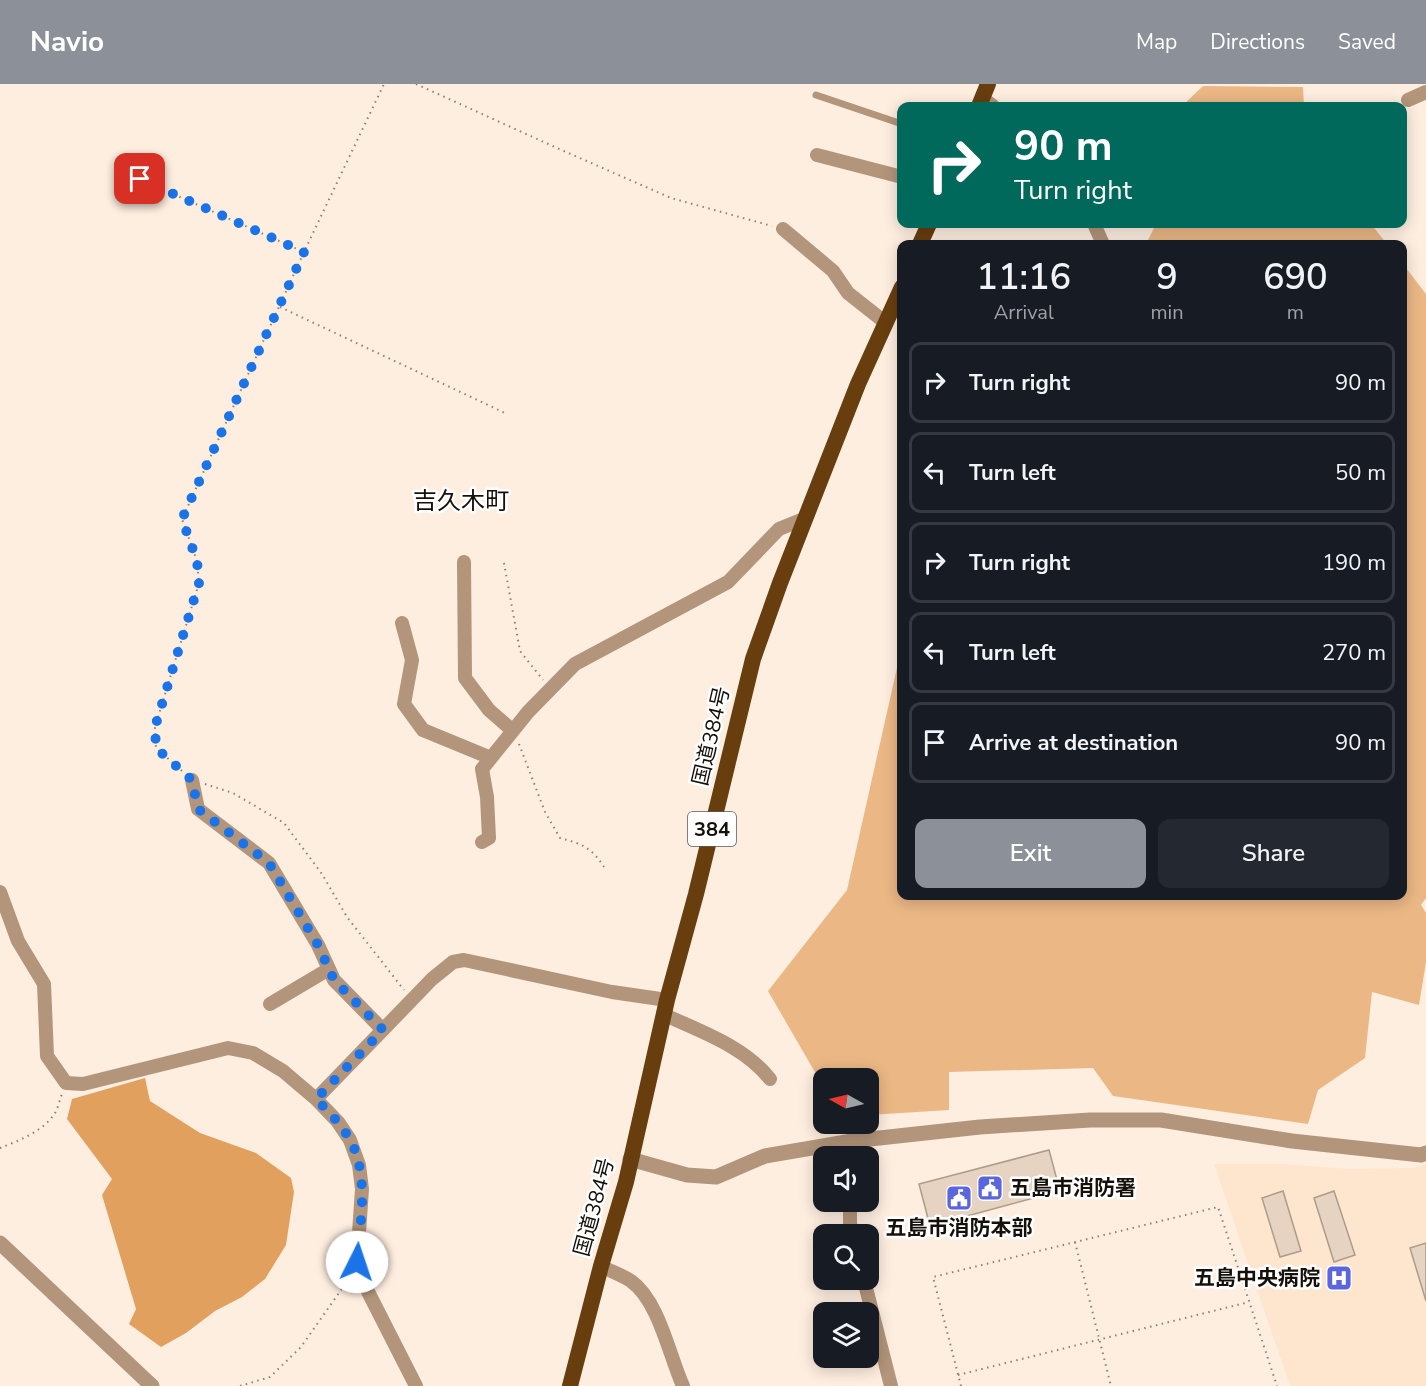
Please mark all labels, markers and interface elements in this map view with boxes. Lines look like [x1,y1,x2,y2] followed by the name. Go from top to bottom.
[30,23,104,61] text: Navio
[1136,28,1177,56] text: Map
[1210,28,1305,56] text: Directions
[1338,28,1396,56] text: Saved
[1014,118,1113,175] text: 90 m
[915,126,993,204] icon: right
[114,153,165,204] pin
[123,162,156,195] icon: arrive
[1014,172,1132,209] text: Turn right
[976,253,1071,302] text: 11:16
[1156,253,1178,302] text: 9
[1263,253,1328,302] text: 690
[994,299,1054,326] text: Arrival
[1151,299,1184,326] text: min
[1287,299,1304,326] text: m
[918,366,951,399] icon: right
[969,368,1070,398] text: Turn right
[1335,368,1386,398] text: 90 m
[918,456,951,489] icon: left
[969,458,1056,488] text: Turn left
[1335,458,1386,488] text: 50 m
[413,485,509,517] district label: 吉久木町
[918,546,951,579] icon: right
[969,548,1070,578] text: Turn right
[1322,548,1386,578] text: 190 m
[918,636,951,669] icon: left
[969,638,1056,668] text: Turn left
[1322,638,1386,668] text: 270 m
[686,684,736,788] street label: 国道384号
[918,726,951,759] icon: arrive
[969,728,1178,758] text: Arrive at destination
[1335,728,1386,758] text: 90 m
[688,812,736,846] road number: 384
[915,819,1146,888] button: Exit
[1158,819,1389,888] button: Share
[813,1068,879,1134] north arrow
[813,1068,879,1368] map controls
[813,1146,879,1212] button: sound
[567,1155,621,1259] street label: 国道384号
[975,1173,1005,1203] public building icon: 五島市消防署
[1010,1174,1136,1202] place label: 五島市消防署
[944,1183,974,1213] public building icon: 五島市消防本部
[886,1214,1033,1242] place label: 五島市消防本部
[813,1224,879,1290] button: search
[325,1230,389,1294] position arrow
[1324,1263,1354,1293] hospital icon: 五島中央病院
[1194,1264,1320,1292] place label: 五島中央病院
[813,1302,879,1368] button: layers

